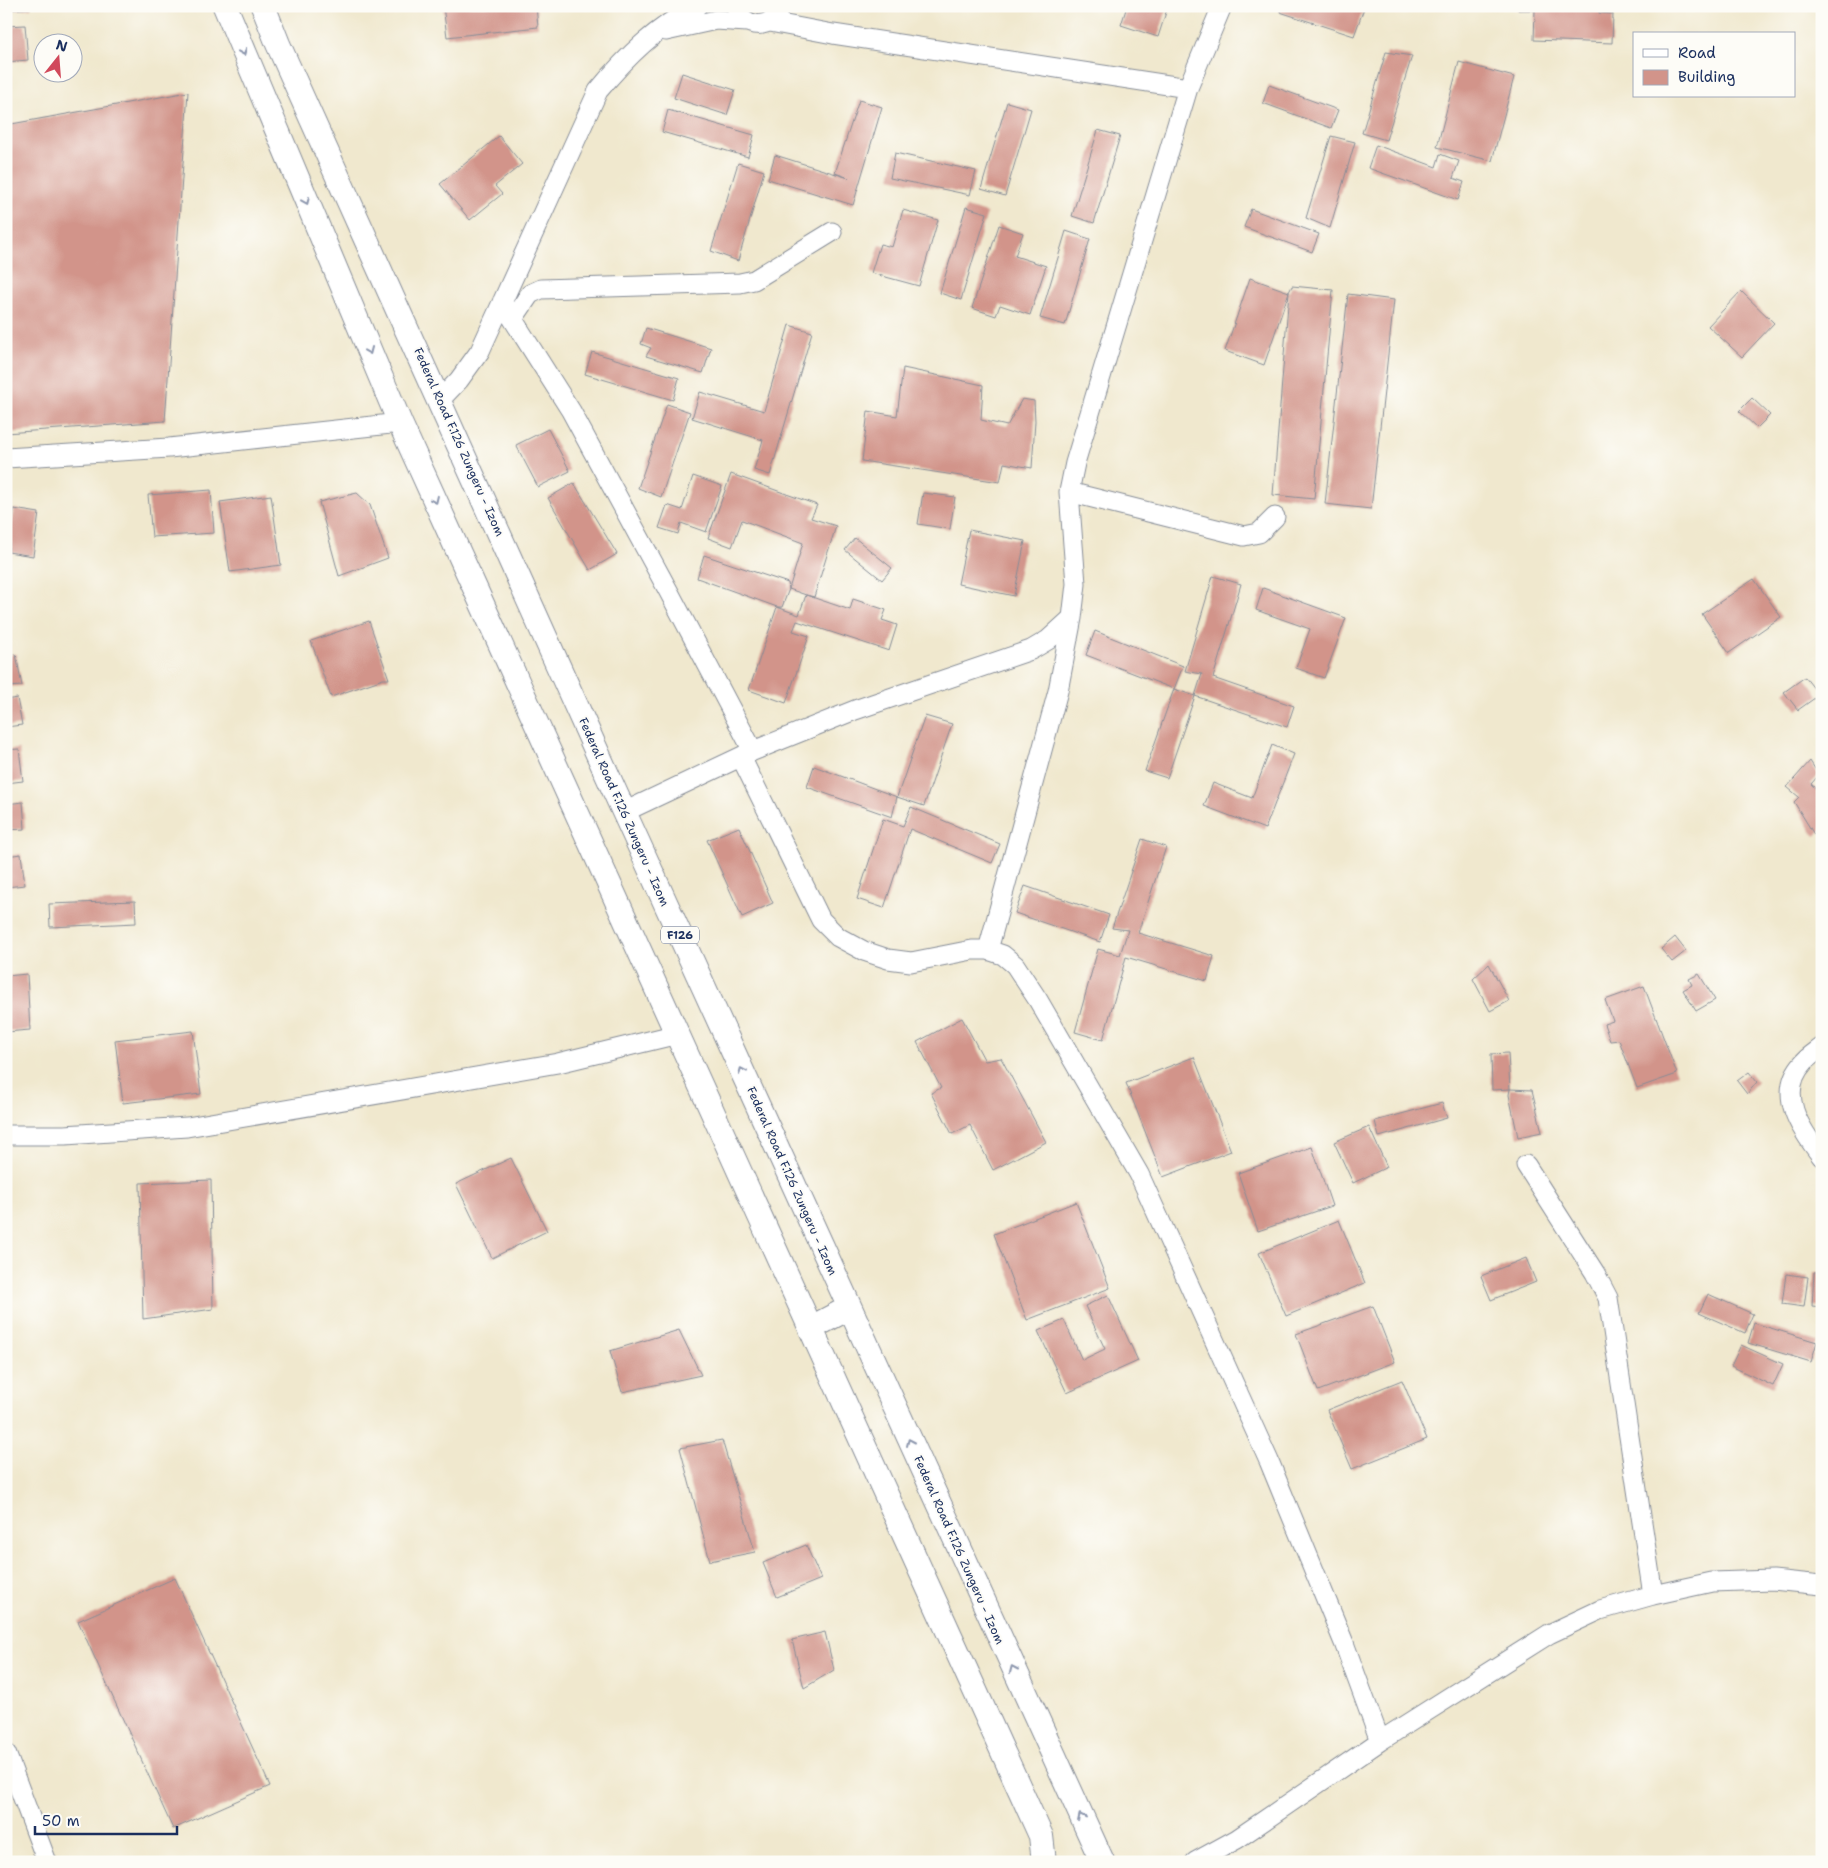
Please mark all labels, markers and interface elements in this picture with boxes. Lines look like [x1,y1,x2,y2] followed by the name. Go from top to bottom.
[32,32,82,82] north arrow
[1633,32,1796,98] legend
[54,35,70,56] text: N
[1678,43,1716,63] text: Road
[237,47,247,56] one-way arrow
[1678,67,1735,87] text: Building
[300,196,311,205] one-way arrow
[410,345,508,539] street label: Federal Road F.126 Zungeru - Izom
[363,346,374,355] one-way arrow
[428,495,439,504] one-way arrow
[575,715,673,909] street label: Federal Road F.126 Zungeru - Izom
[661,926,699,944] road number: F126
[737,1067,748,1076] one-way arrow
[743,1084,841,1278] street label: Federal Road F.126 Zungeru - Izom
[906,1438,917,1447] one-way arrow
[910,1453,1008,1647] street label: Federal Road F.126 Zungeru - Izom
[1009,1665,1020,1674] one-way arrow
[35,1803,178,1835] scale bar
[42,1811,80,1831] text: 50 m
[1076,1813,1087,1822] one-way arrow

